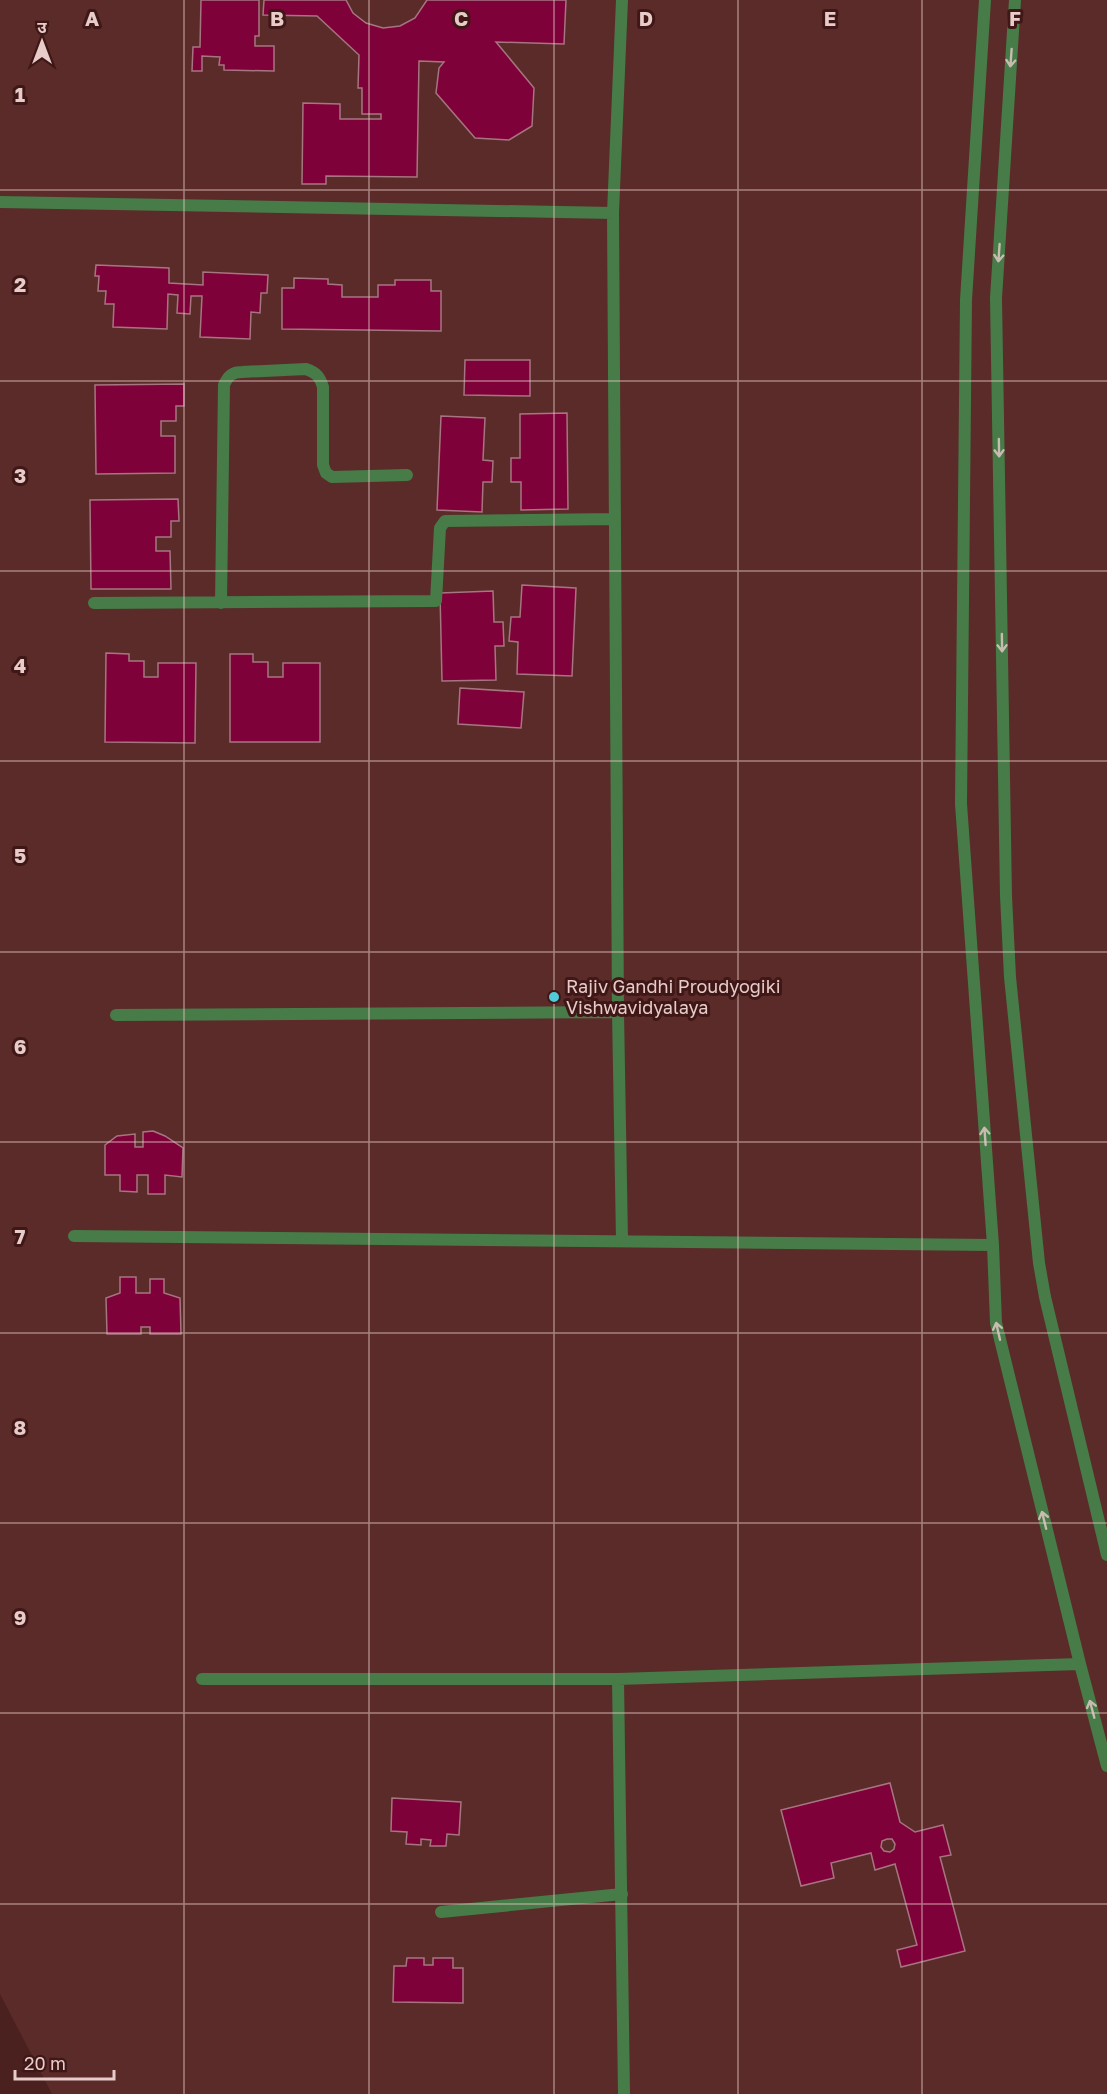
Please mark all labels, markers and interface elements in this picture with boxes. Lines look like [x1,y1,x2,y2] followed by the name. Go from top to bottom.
[85,6,99,30] text: A
[270,6,284,30] text: B
[454,6,468,30] text: C
[639,6,653,30] text: D
[824,6,836,30] text: E
[1009,6,1021,30] text: F
[12,12,72,72] north arrow
[37,17,47,37] text: उ
[1006,48,1017,68] one-way arrow
[15,82,25,106] text: 1
[993,243,1004,262] one-way arrow
[14,272,26,296] text: 2
[993,437,1004,457] one-way arrow
[14,463,26,487] text: 3
[996,632,1008,652] one-way arrow
[14,653,26,677] text: 4
[14,843,26,867] text: 5
[566,975,781,1018] place label: Rajiv Gandhi Proudyogiki Vishwavidyalaya
[547,990,561,1004] marker: Rajiv Gandhi Proudyogiki Vishwavidyalaya
[14,1034,26,1058] text: 6
[979,1127,990,1147] one-way arrow
[15,1224,26,1248] text: 7
[992,1322,1003,1341] one-way arrow
[14,1415,26,1439] text: 8
[1038,1511,1050,1530] one-way arrow
[14,1605,26,1629] text: 9
[1086,1700,1097,1719] one-way arrow
[15,2043,114,2081] scale bar
[24,2052,66,2074] text: 20 m

